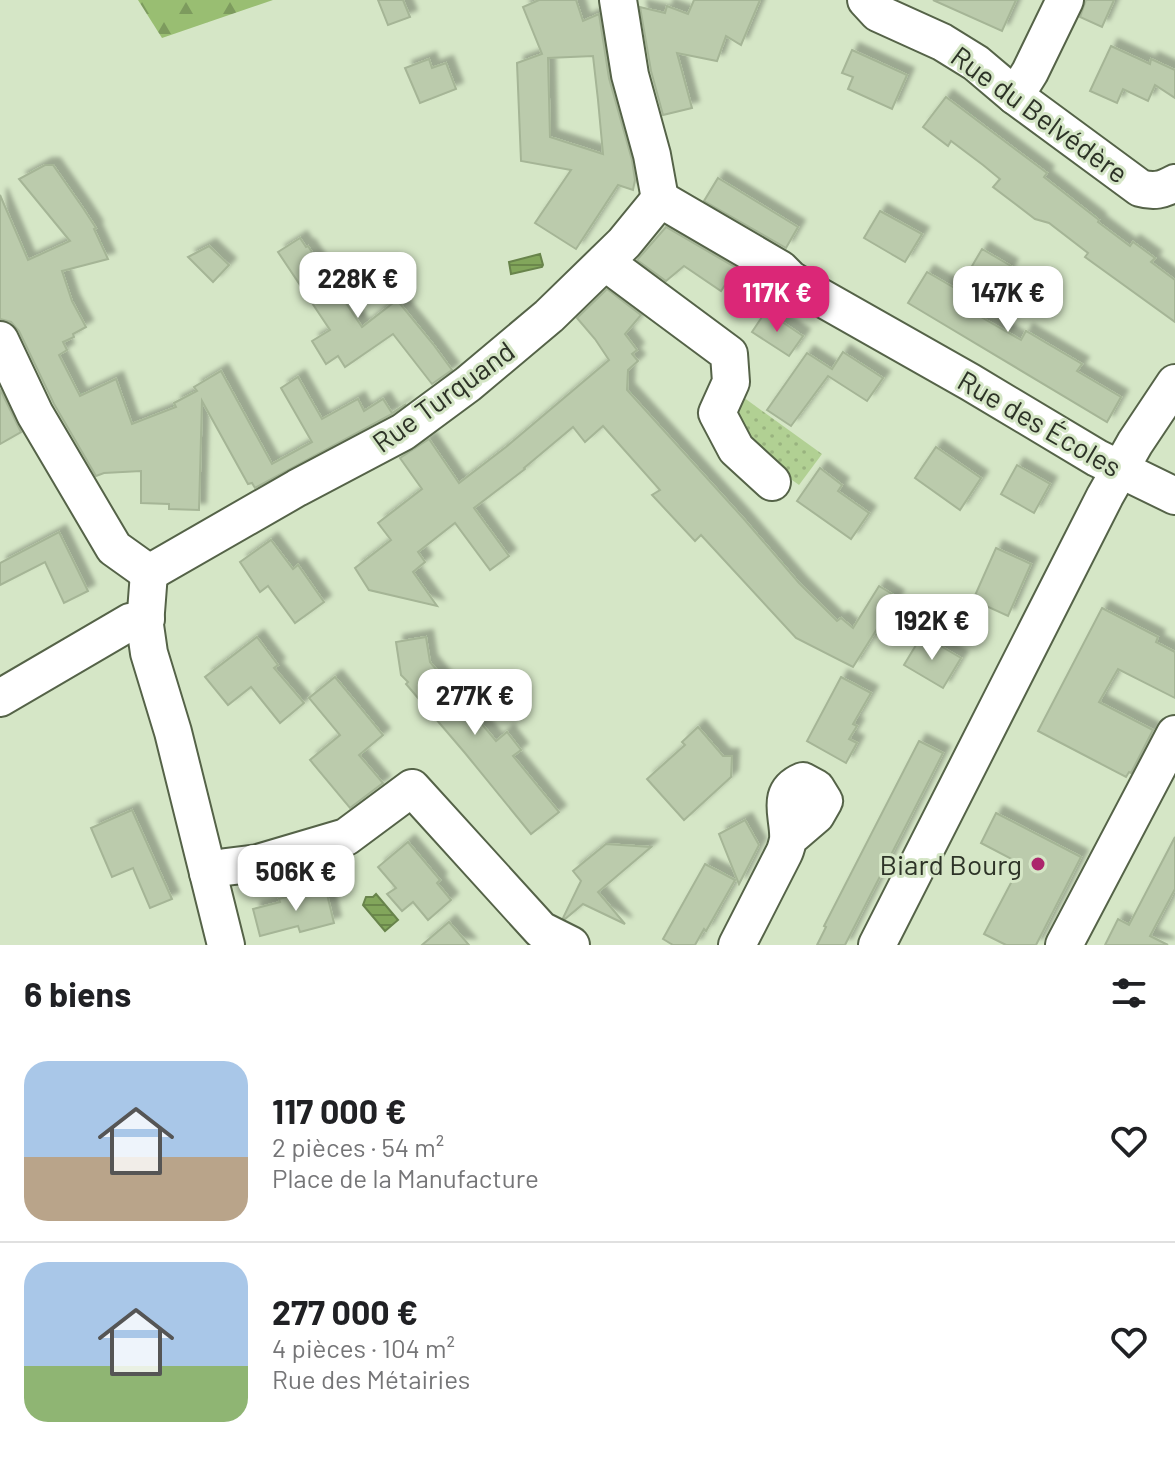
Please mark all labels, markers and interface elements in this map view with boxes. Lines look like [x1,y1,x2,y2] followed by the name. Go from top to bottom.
[945,38,1135,190] street label: Rue du Belvédère
[293,252,423,320] pin: 228K €
[317,262,399,293] text: 228K €
[712,266,842,334] pin: 117K €
[943,266,1073,334] pin: 147K €
[742,276,812,307] text: 117K €
[971,276,1045,307] text: 147K €
[365,333,521,459] street label: Rue Turquand
[952,363,1128,483] street label: Rue des Écoles
[867,594,997,662] pin: 192K €
[894,604,970,635] text: 192K €
[410,669,540,737] pin: 277K €
[436,679,514,710] text: 277K €
[231,845,361,913] pin: 506K €
[879,847,1022,881] place label: Biard Bourg
[256,855,336,886] text: 506K €
[1029,855,1047,873] marker: Biard Bourg
[1107,971,1151,1015] icon: filters
[24,973,131,1014] text: 6 biens
[272,1090,406,1131] text: 117 000 €
[88,1093,184,1189] icon: home
[1107,1119,1151,1163] icon: heart
[272,1131,444,1162] text: 2 pièces · 54 m²
[272,1162,539,1193] text: Place de la Manufacture
[272,1291,418,1332] text: 277 000 €
[88,1294,184,1390] icon: home
[1107,1320,1151,1364] icon: heart
[272,1332,455,1363] text: 4 pièces · 104 m²
[272,1363,470,1394] text: Rue des Métairies

